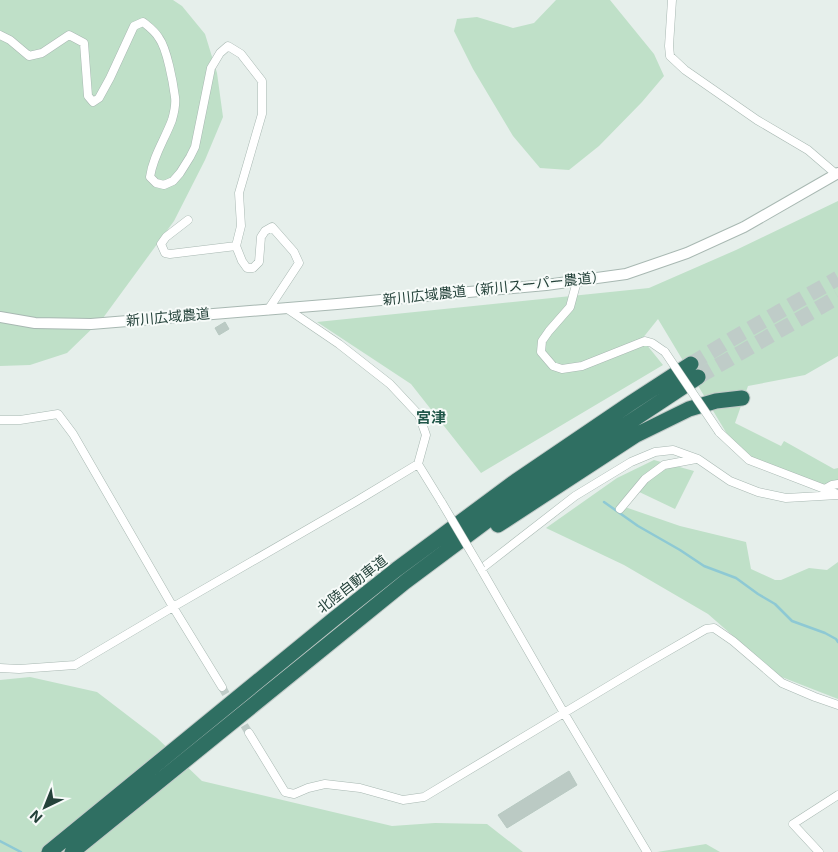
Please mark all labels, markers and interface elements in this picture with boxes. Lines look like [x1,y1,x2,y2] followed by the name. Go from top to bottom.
[382,267,606,308] street label: 新川広域農道（新川スーパー農道）
[125,304,211,329] street label: 新川広域農道
[416,408,446,427] district label: 宮津
[313,551,390,616] street label: 北陸自動車道
[20,782,70,832] north arrow
[26,807,45,827] text: N

